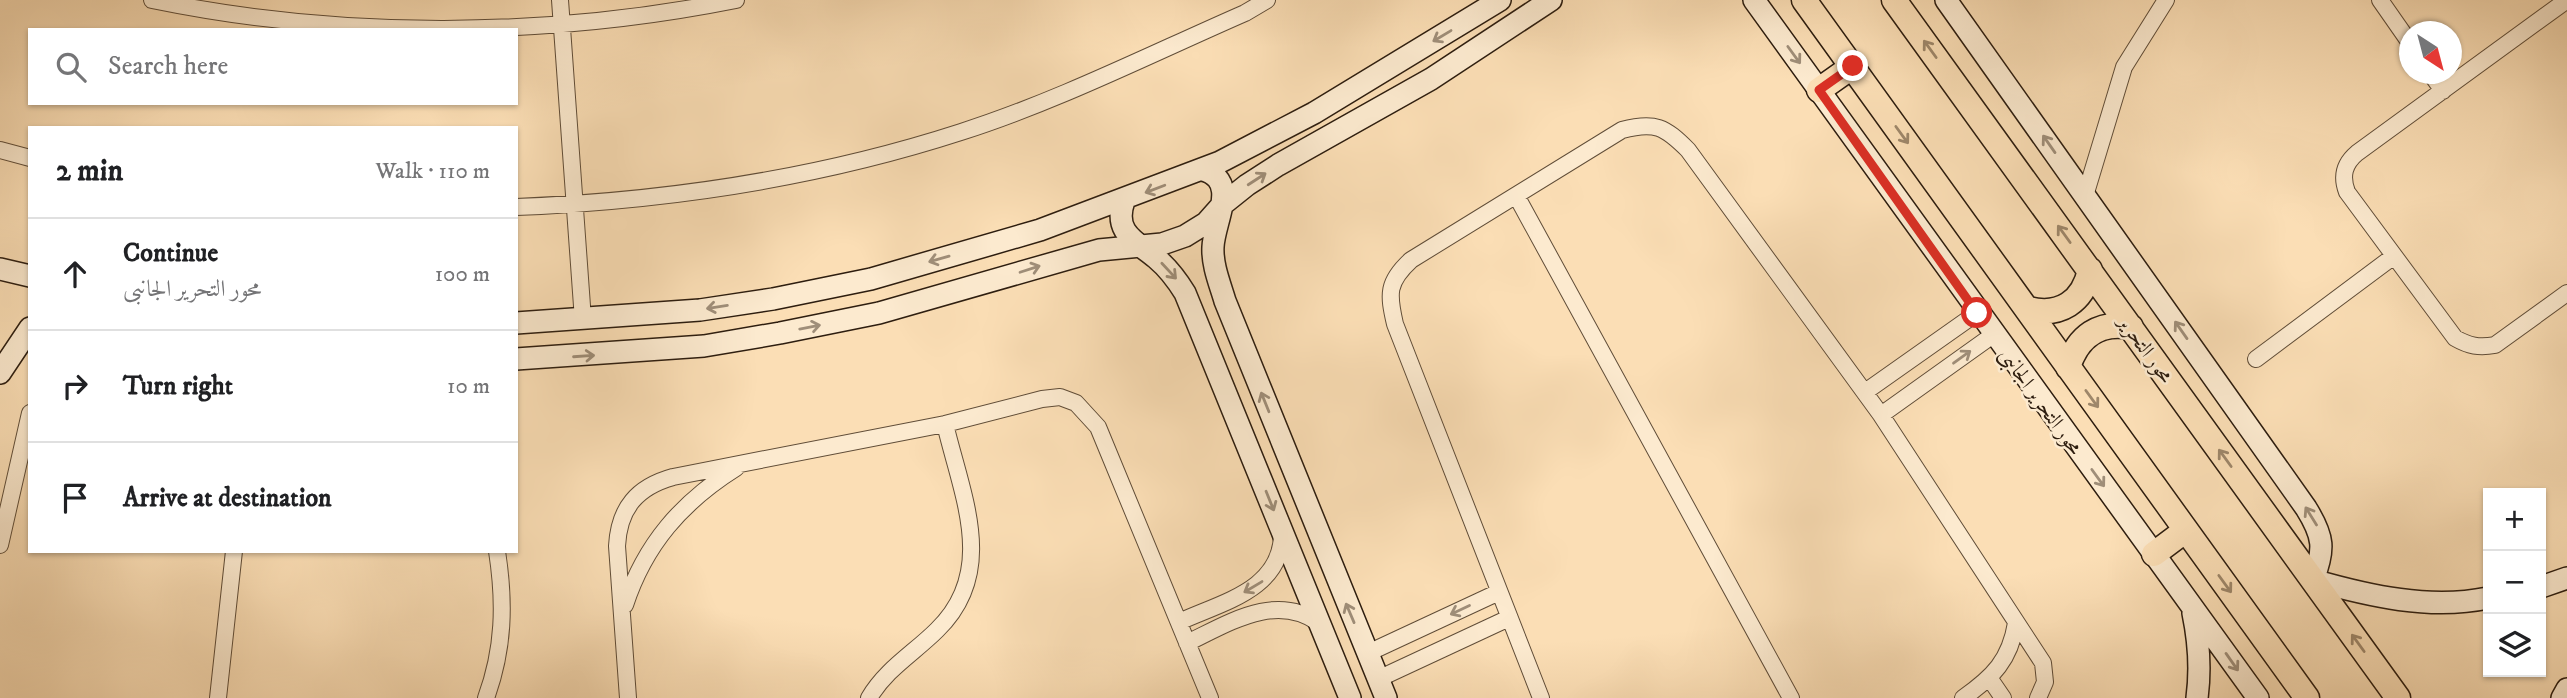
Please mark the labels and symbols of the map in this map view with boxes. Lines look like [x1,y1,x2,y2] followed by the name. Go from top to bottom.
[2399,21,2462,84] north arrow
[1433,29,1453,43] one-way arrow
[1923,40,1938,59] one-way arrow
[1787,45,1801,64] one-way arrow
[1837,50,1868,81] route end
[1895,125,1909,144] one-way arrow
[2042,135,2056,154] one-way arrow
[1247,172,1266,186] one-way arrow
[1145,183,1167,196] one-way arrow
[2056,225,2071,244] one-way arrow
[929,254,951,267] one-way arrow
[1018,262,1040,275] one-way arrow
[1161,262,1177,280] one-way arrow
[1961,297,1992,328] route start
[706,301,729,314] one-way arrow
[2111,309,2179,389] street label: محور التحرير
[798,320,821,333] one-way arrow
[2174,321,2188,340] one-way arrow
[1992,343,2088,461] street label: محور التحرير الجانبى
[573,349,595,362] one-way arrow
[1952,350,1971,364] one-way arrow
[2085,389,2099,408] one-way arrow
[1258,391,1271,413] one-way arrow
[2218,449,2232,468] one-way arrow
[2091,469,2106,487] one-way arrow
[1265,489,1278,511] one-way arrow
[2304,507,2318,527] one-way arrow
[2217,574,2232,593] one-way arrow
[1244,580,1264,594] one-way arrow
[1343,602,1356,624] one-way arrow
[1450,604,1471,617] one-way arrow
[2351,634,2365,653] one-way arrow
[2225,652,2239,671] one-way arrow

